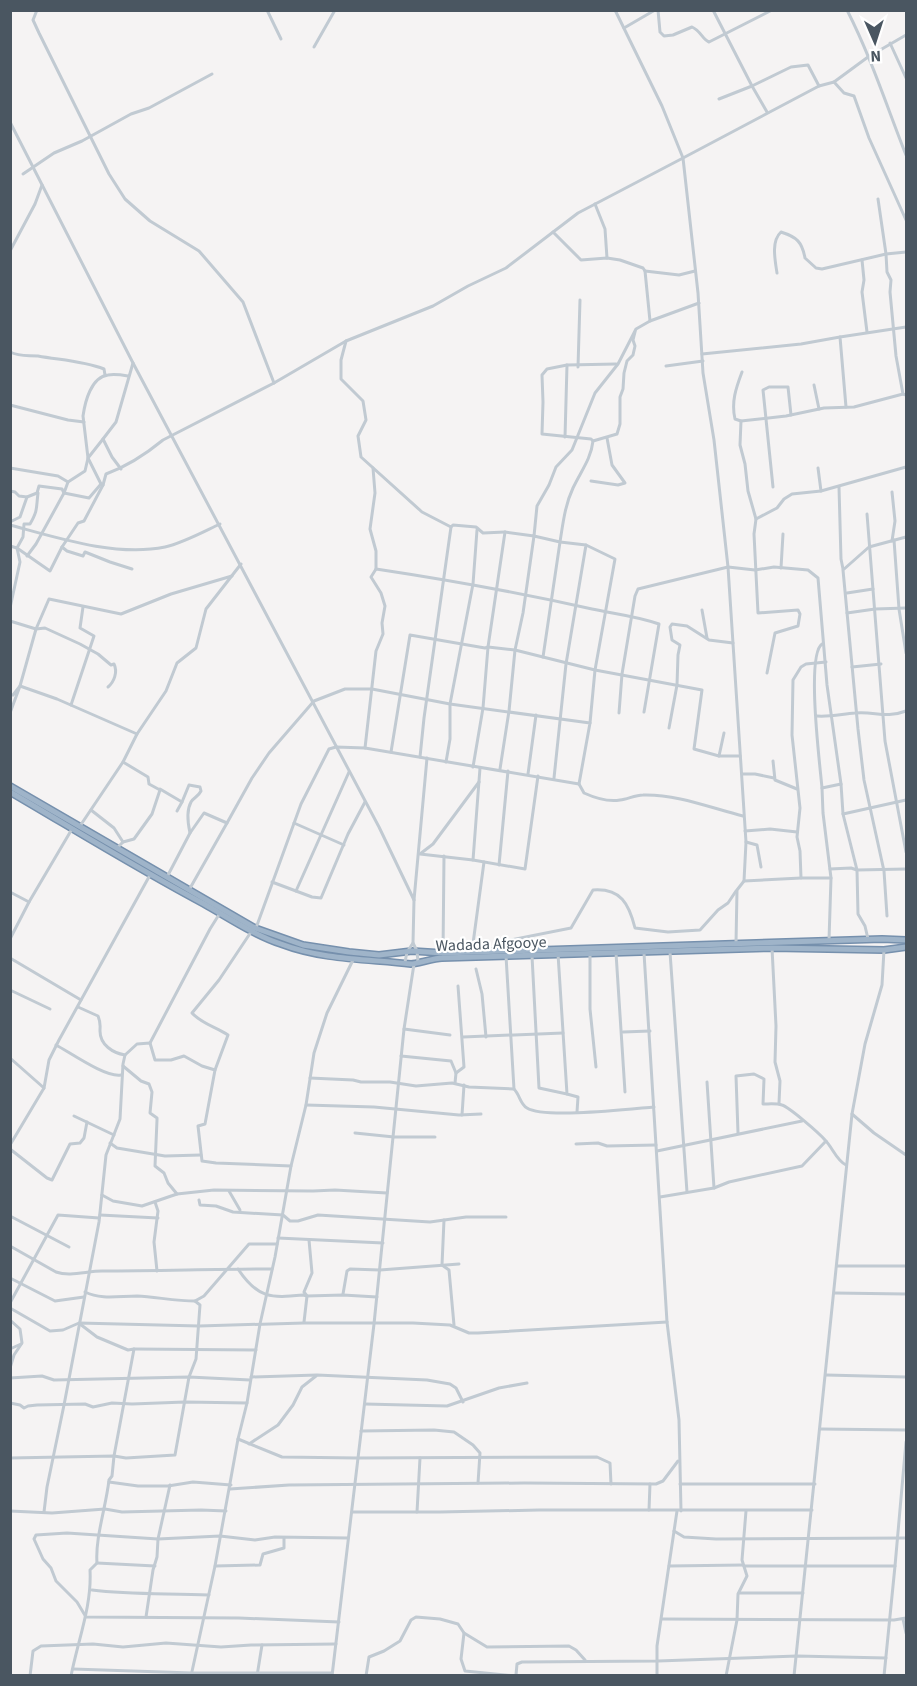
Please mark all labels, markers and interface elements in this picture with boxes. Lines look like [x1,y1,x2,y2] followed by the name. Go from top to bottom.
[845,12,905,72] north arrow
[870,45,882,67] text: N
[435,931,547,957] street label: Wadada Afgooye

